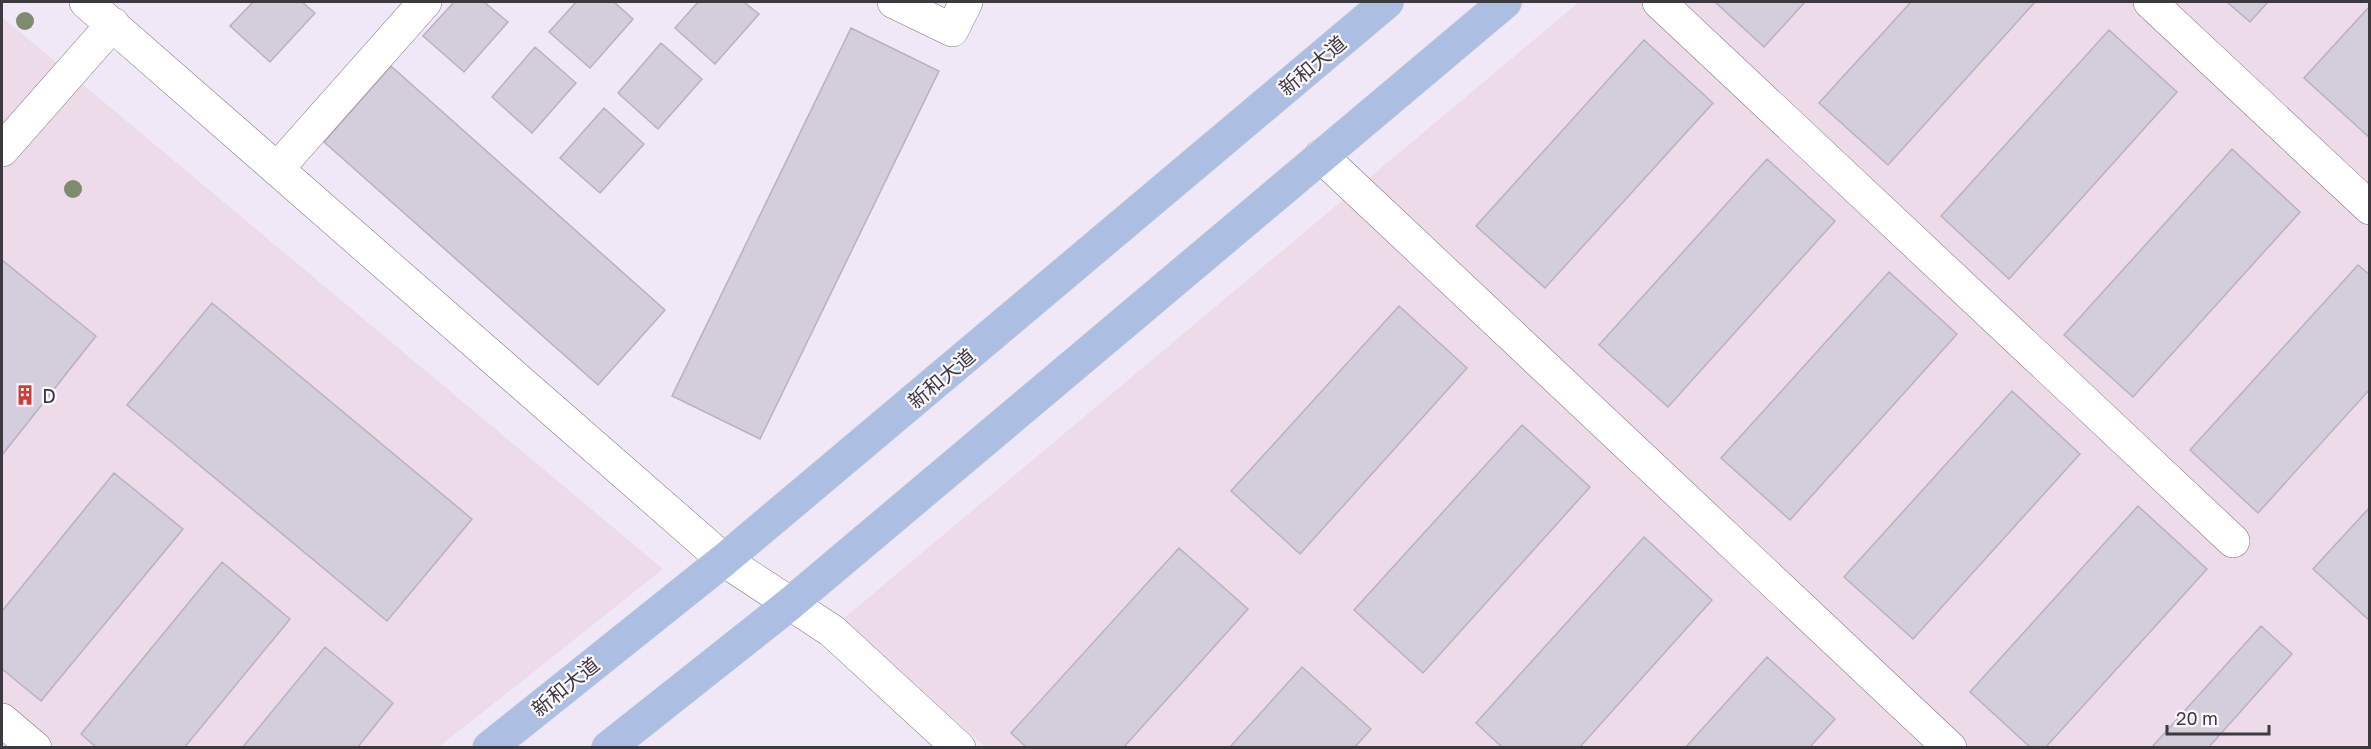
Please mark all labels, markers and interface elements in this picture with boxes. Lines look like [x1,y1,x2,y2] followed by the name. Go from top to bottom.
[1274,30,1350,100] street label: 新和大道
[903,343,979,413] street label: 新和大道
[13,383,37,407] building icon: D
[42,383,56,407] place label: D
[526,652,604,720] street label: 新和大道
[2167,698,2269,736] scale bar
[2176,707,2218,729] text: 20 m

